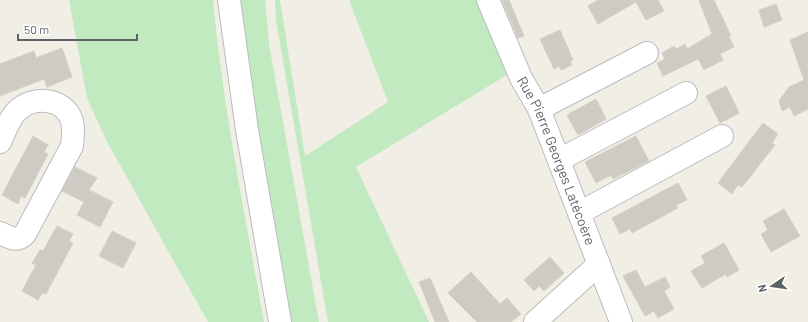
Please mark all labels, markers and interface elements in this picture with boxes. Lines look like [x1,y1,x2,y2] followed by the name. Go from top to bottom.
[18,16,137,42] scale bar
[24,22,49,36] text: 50 m
[514,73,600,247] street label: Rue Pierre Georges Latécoère
[752,266,792,306] north arrow
[755,283,769,293] text: N

